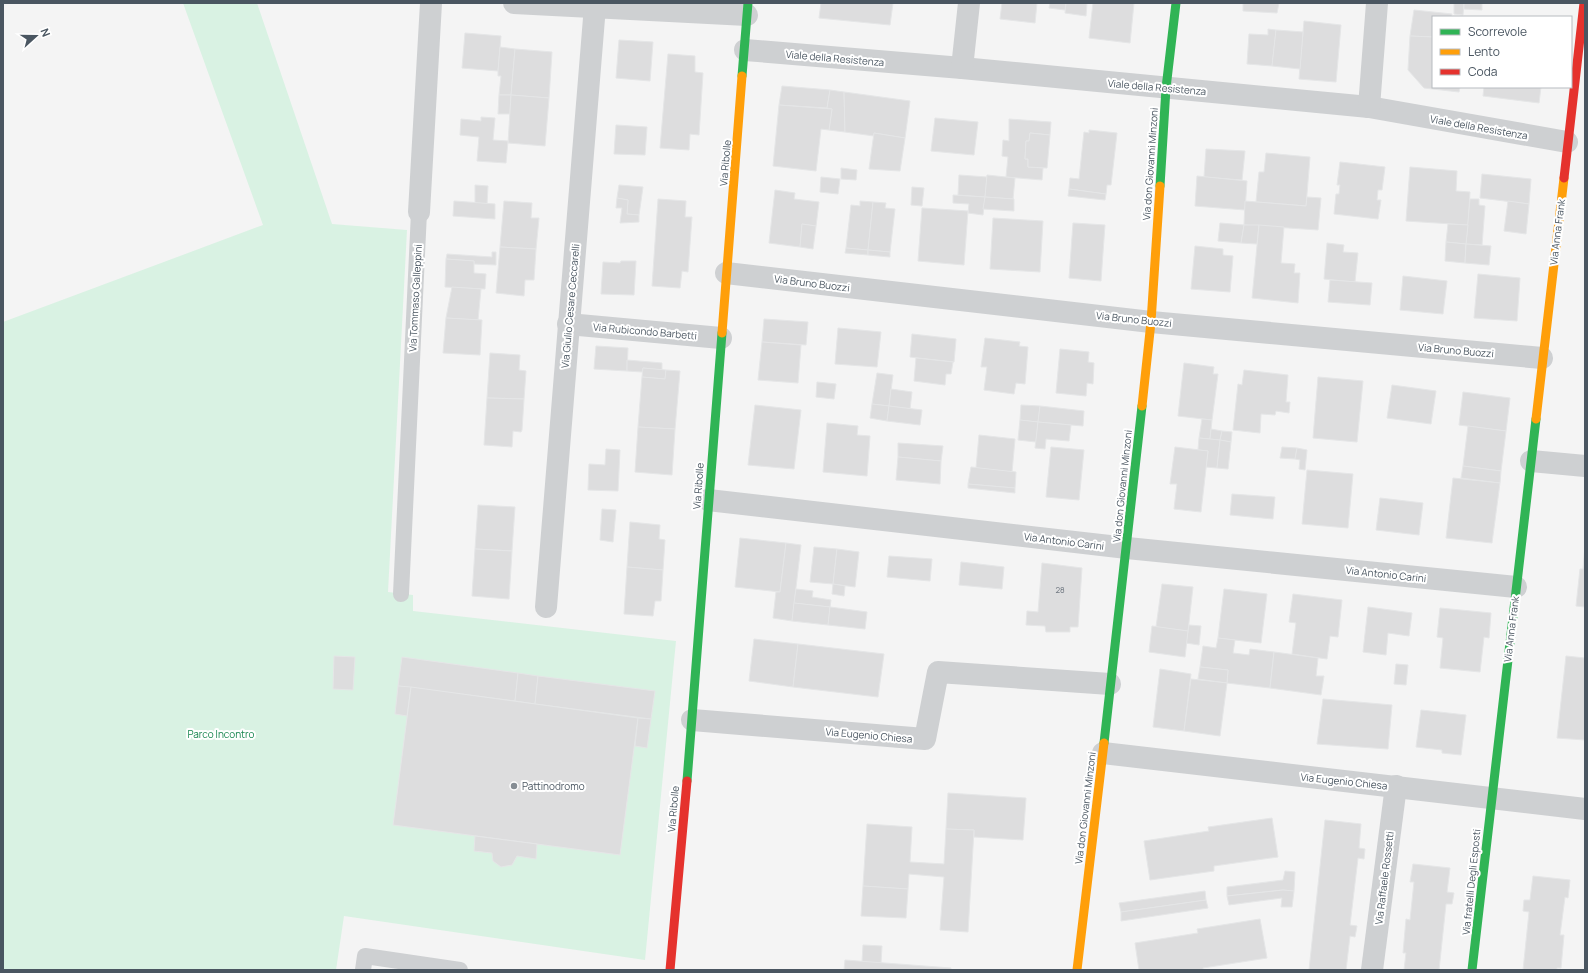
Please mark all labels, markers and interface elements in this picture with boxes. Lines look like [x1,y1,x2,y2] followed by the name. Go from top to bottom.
[16,16,56,56] north arrow
[1432,16,1572,88] legend
[1468,23,1527,40] text: Scorrevole
[37,26,54,39] text: N
[1468,43,1500,60] text: Lento
[785,47,885,69] street label: Viale della Resistenza
[1468,63,1497,80] text: Coda
[1107,76,1207,98] street label: Viale della Resistenza
[1139,107,1161,221] street label: Via don Giovanni Minzoni
[1429,112,1529,142] street label: Viale della Resistenza
[716,139,734,187] street label: Via Ribolle
[1546,197,1568,266] street label: Via Anna Frank
[558,243,582,369] street label: Via Giulio Cesare Ceccarelli
[405,244,425,352] street label: Via Tommaso Galleppini
[773,271,851,295] street label: Via Bruno Buozzi
[1096,308,1172,330] street label: Via Bruno Buozzi
[593,319,697,343] street label: Via Rubicondo Barbetti
[1418,340,1494,360] street label: Via Bruno Buozzi
[1109,429,1135,543] street label: Via don Giovanni Minzoni
[689,462,707,510] street label: Via Ribolle
[1023,529,1105,553] street label: Via Antonio Carini
[1345,563,1427,585] street label: Via Antonio Carini
[1055,584,1065,595] house number: 28
[1500,594,1522,663] street label: Via Anna Frank
[825,724,913,746] street label: Via Eugenio Chiesa
[187,727,255,741] park label: Parco Incontro
[1071,751,1099,865] street label: Via don Giovanni Minzoni
[1300,769,1388,793] street label: Via Eugenio Chiesa
[522,779,585,793] place label: Pattinodromo
[509,781,519,791] marker: Pattinodromo
[664,785,682,833] street label: Via Ribolle
[1458,828,1484,936] street label: Via fratelli Degli Esposti
[1371,831,1397,925] street label: Via Raffaele Rossetti

